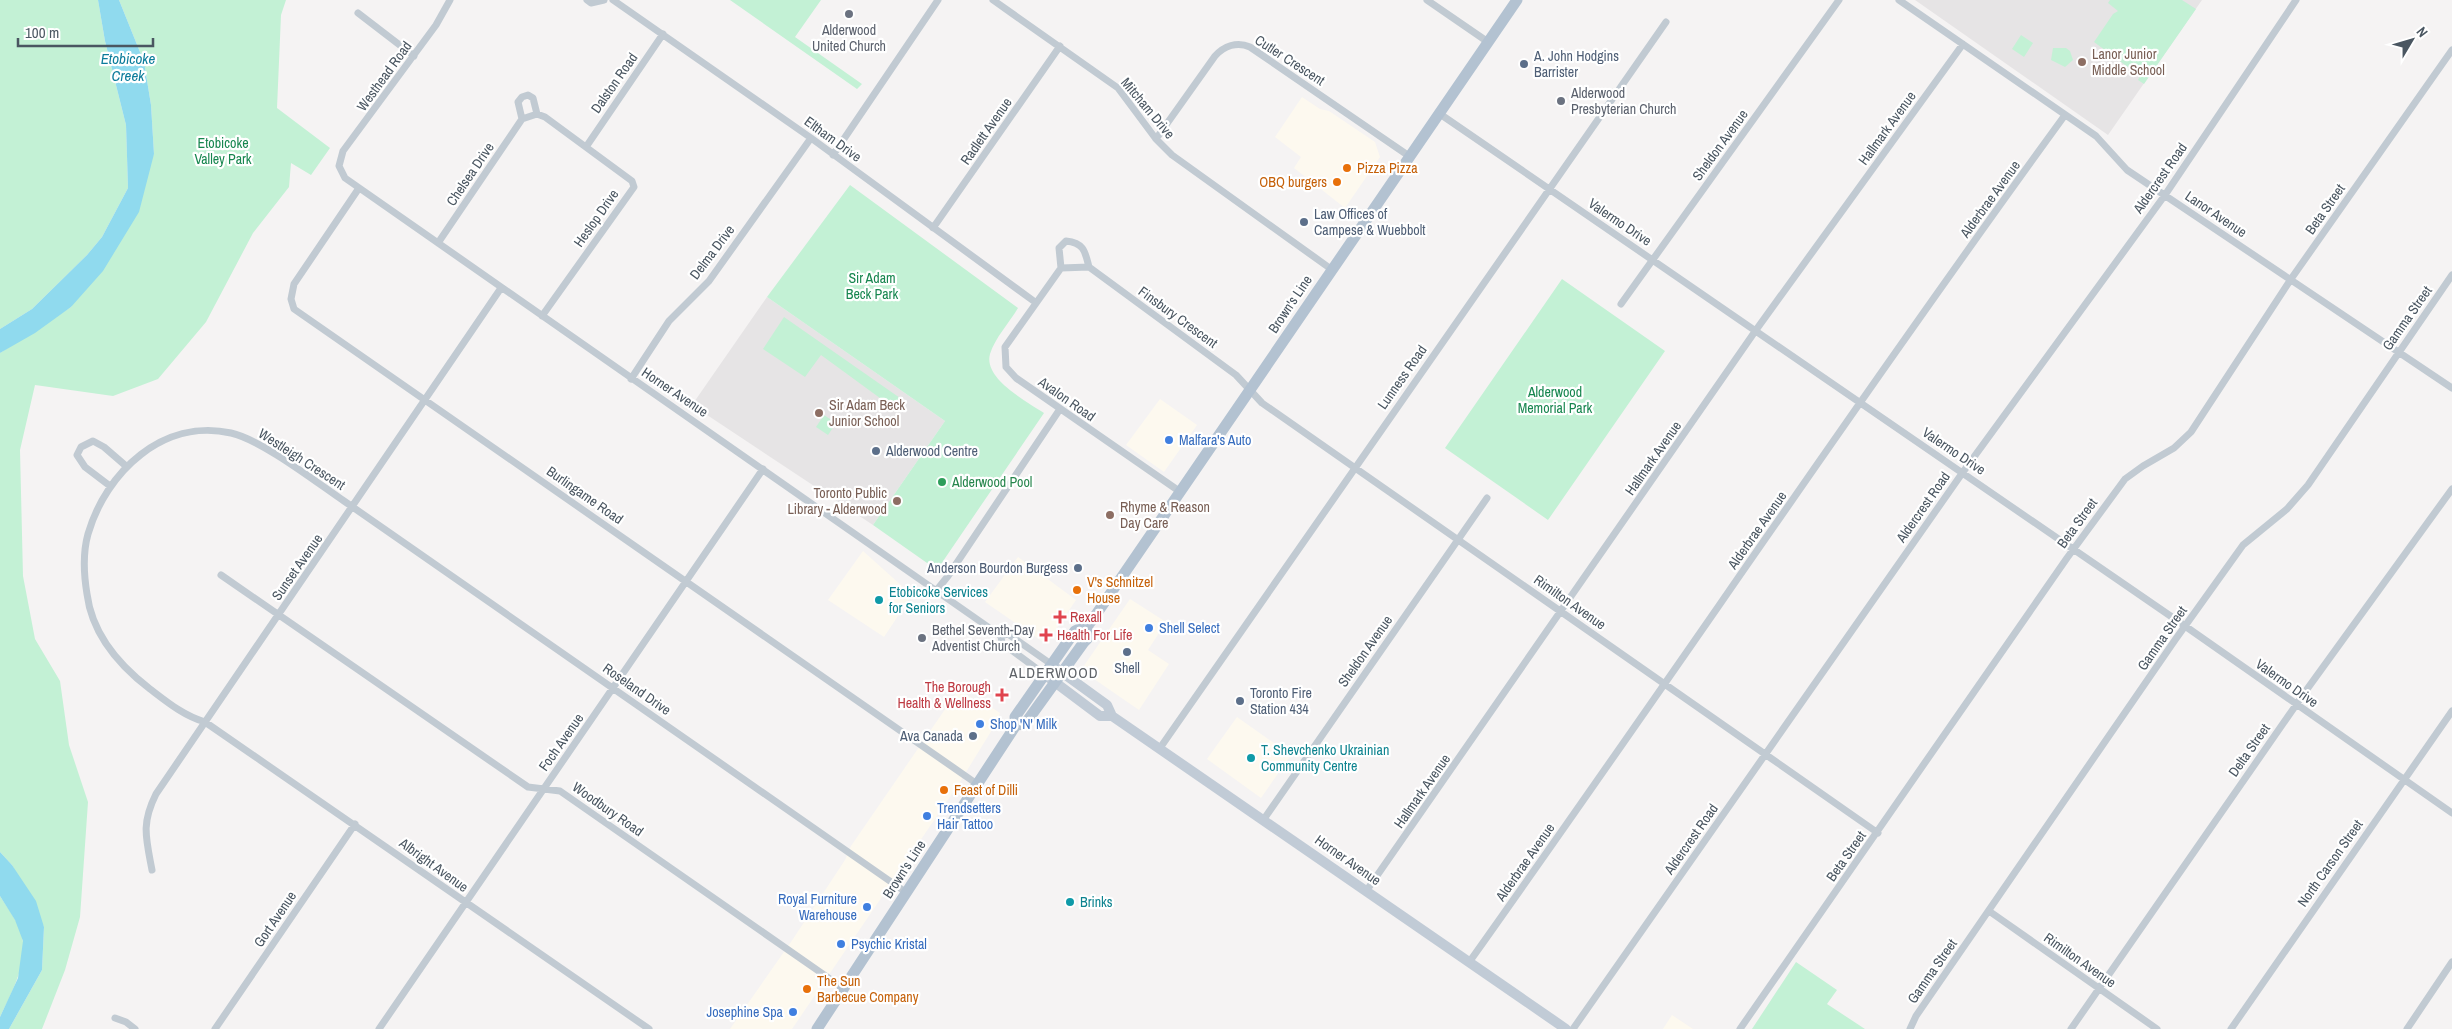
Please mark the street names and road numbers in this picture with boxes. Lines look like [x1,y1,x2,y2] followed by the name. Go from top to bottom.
[1252,31,1328,89] street label: Cutler Crescent
[353,37,415,115] street label: Westhead Road
[587,49,641,117] street label: Dalston Road
[1117,74,1179,142] street label: Mitcham Drive
[1854,88,1920,168] street label: Hallmark Avenue
[956,94,1016,168] street label: Radlett Avenue
[1688,106,1752,184] street label: Sheldon Avenue
[801,112,865,166] street label: Eltham Drive
[442,139,498,209] street label: Chelsea Drive
[2128,139,2191,218] street label: Aldercrest Road
[1955,157,2024,242] street label: Alderbrae Avenue
[2301,180,2349,238] street label: Beta Street
[570,186,622,250] street label: Heslop Drive
[2182,187,2250,241] street label: Lanor Avenue
[1585,194,1655,250] street label: Valermo Drive
[686,221,738,283] street label: Delma Drive
[1264,272,1316,336] street label: Brown's Line
[1135,282,1221,352] street label: Finsbury Crescent
[2378,282,2436,354] street label: Gamma Street
[1373,342,1431,412] street label: Lunness Road
[638,363,712,421] street label: Horner Avenue
[1034,372,1099,425] street label: Avalon Road
[1621,417,1685,499] street label: Hallmark Avenue
[1919,423,1989,479] street label: Valermo Drive
[255,424,349,494] street label: Westleigh Crescent
[543,462,627,528] street label: Burlingame Road
[1891,468,1954,547] street label: Aldercrest Road
[1723,488,1790,573] street label: Alderbrae Avenue
[2053,494,2101,552] street label: Beta Street
[268,530,326,604] street label: Sunset Avenue
[1530,571,1610,633] street label: Rimilton Avenue
[2133,602,2191,674] street label: Gamma Street
[1334,612,1396,690] street label: Sheldon Avenue
[2252,655,2322,711] street label: Valermo Drive
[599,659,675,719] street label: Roseland Drive
[535,710,587,774] street label: Foch Avenue
[2224,720,2274,780] street label: Delta Street
[1390,750,1454,832] street label: Hallmark Avenue
[569,778,647,840] street label: Woodbury Road
[1659,800,1722,879] street label: Aldercrest Road
[2293,816,2367,910] street label: North Carson Street
[1491,820,1558,905] street label: Alderbrae Avenue
[1822,827,1870,885] street label: Beta Street
[1312,831,1384,889] street label: Horner Avenue
[395,833,472,896] street label: Albright Avenue
[878,836,930,902] street label: Brown's Line
[250,888,300,950] street label: Gort Avenue
[2040,929,2120,991] street label: Rimilton Avenue
[1903,935,1961,1007] street label: Gamma Street

